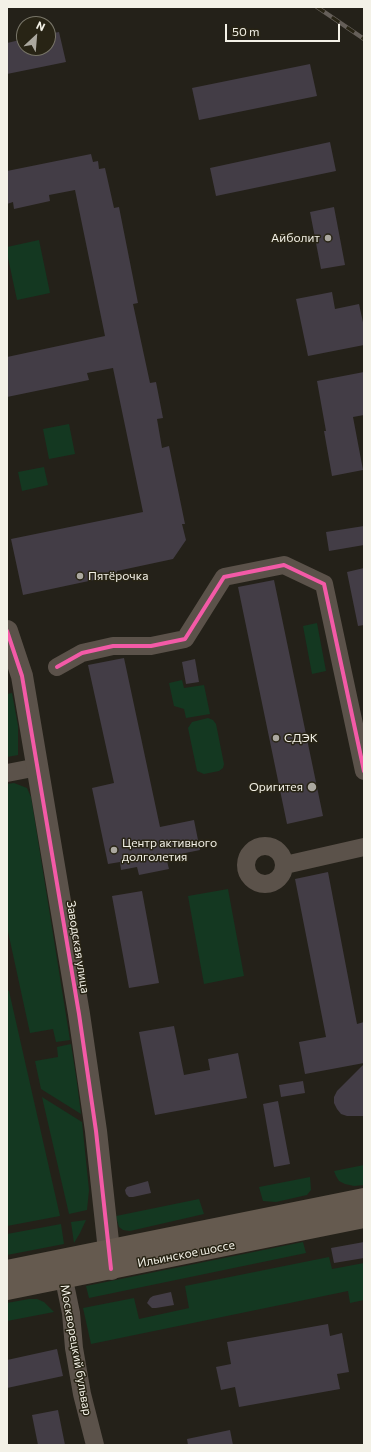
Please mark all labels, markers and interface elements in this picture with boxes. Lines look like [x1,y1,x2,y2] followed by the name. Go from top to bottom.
[16,16,56,56] north arrow
[227,16,342,42] scale bar
[34,18,48,33] text: N
[232,24,260,38] text: 50 m
[271,231,320,245] place label: Айболит
[323,233,333,243] marker: Айболит
[88,569,148,583] place label: Пятёрочка
[75,571,85,581] marker: Пятёрочка
[284,731,318,745] place label: СДЭК
[271,733,281,743] marker: СДЭК
[249,780,303,794] place label: Оригитея
[306,781,318,793] marker: Оригитея
[122,836,217,864] place label: Центр активного долголетия
[109,845,119,855] marker: Центр активного долголетия
[64,900,92,994] street label: Заводская улица
[136,1237,236,1271] street label: Ильинское шоссе
[57,1283,95,1417] street label: Москворецкий бульвар

